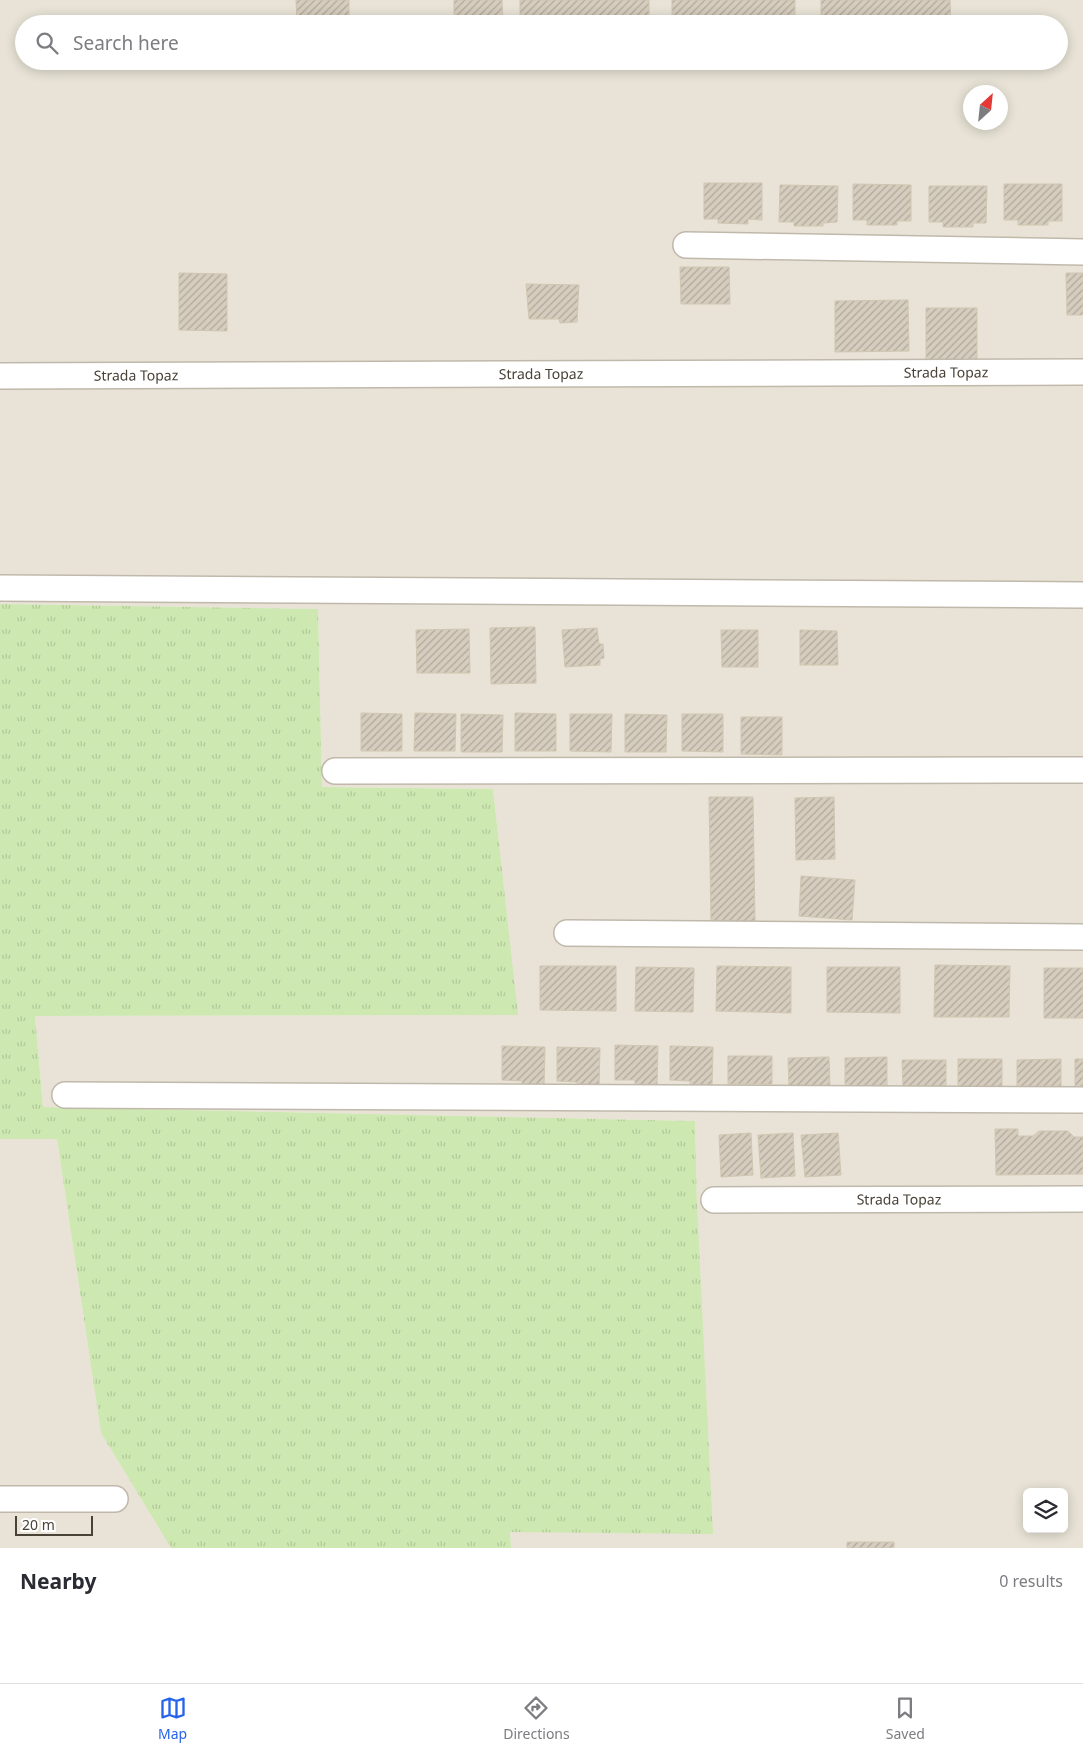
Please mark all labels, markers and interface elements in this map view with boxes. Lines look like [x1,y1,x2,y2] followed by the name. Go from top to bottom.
[15,15,1068,70] search box
[33,29,61,57] icon: search
[73,30,179,56] text: Search here
[963,85,1008,130] north arrow
[904,362,989,382] street label: Strada Topaz
[499,364,584,383] street label: Strada Topaz
[94,365,179,385] street label: Strada Topaz
[857,1189,942,1209] street label: Strada Topaz
[1023,1488,1068,1533] map controls
[1023,1488,1068,1533] button: layers
[15,1513,92,1536] scale bar
[22,1515,55,1534] text: 20 m
[20,1567,96,1595] text: Nearby
[999,1570,1063,1592] text: 0 results
[158,1694,187,1743] tab: Map
[503,1694,570,1743] tab: Directions
[886,1694,925,1743] tab: Saved

